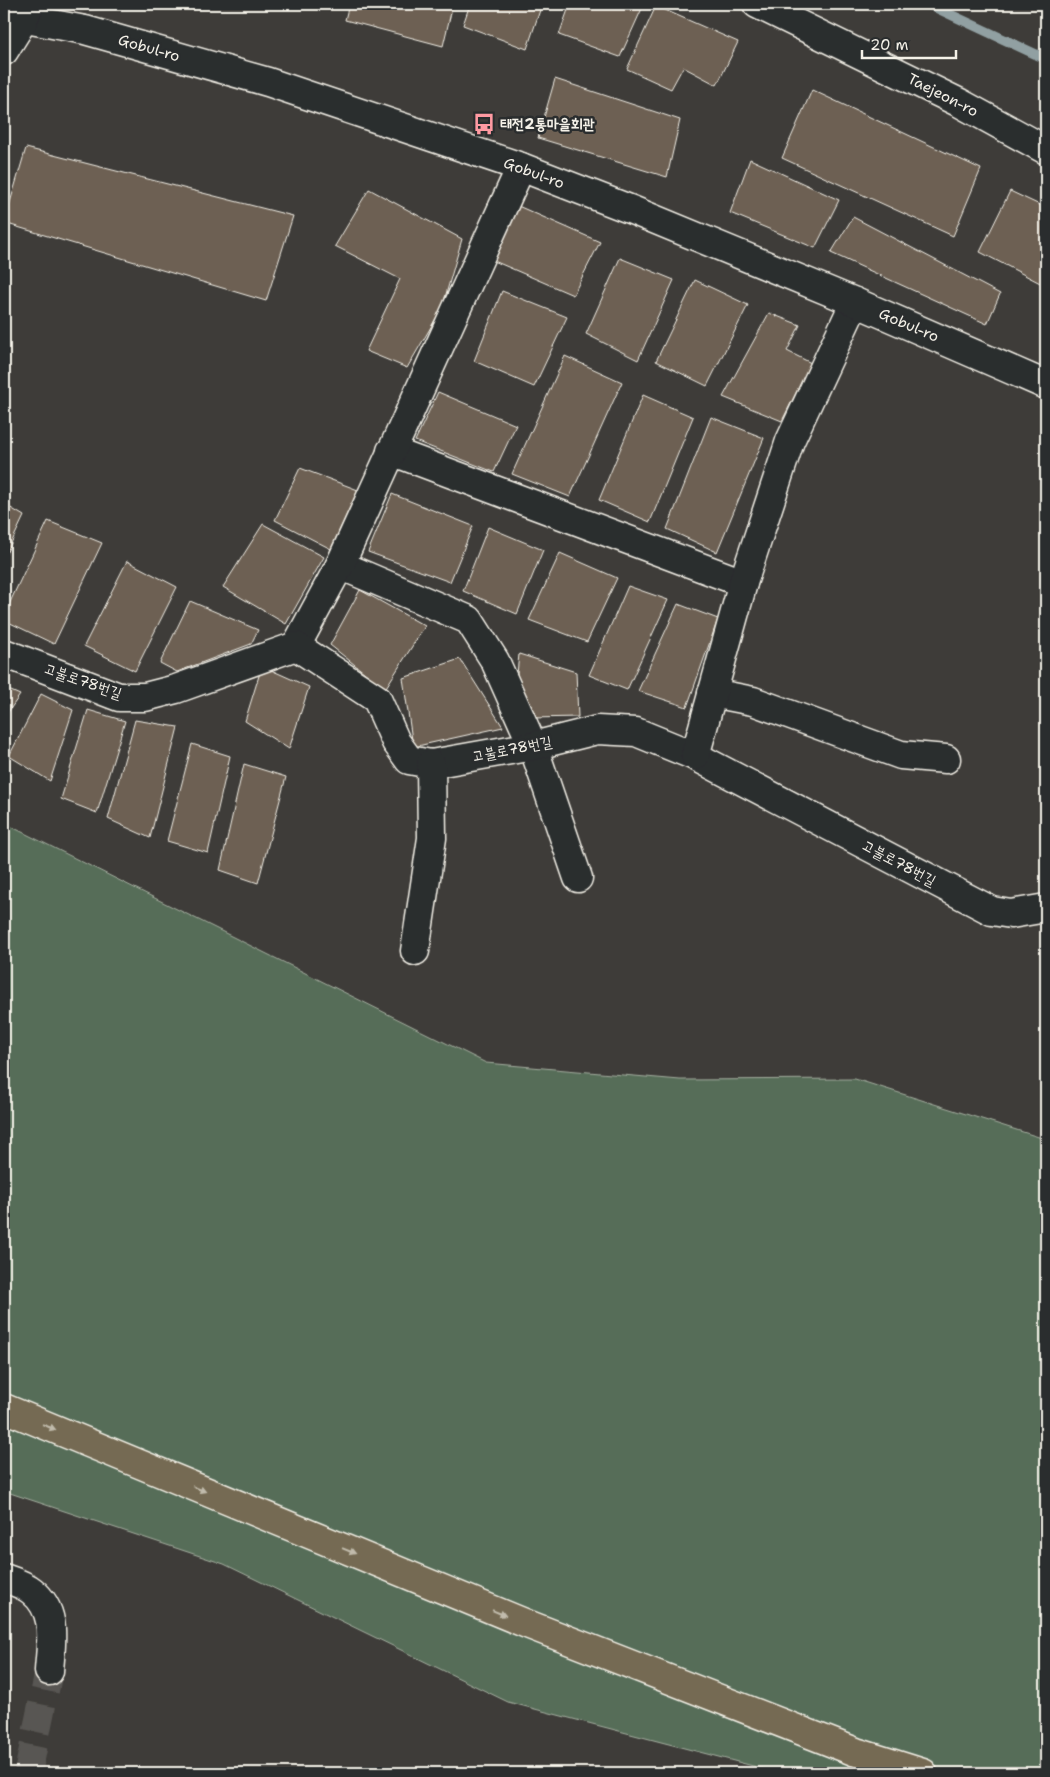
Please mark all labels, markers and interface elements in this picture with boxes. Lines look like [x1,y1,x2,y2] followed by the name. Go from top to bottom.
[862,28,956,60] scale bar
[116,30,182,66] street label: Gobul-ro
[870,35,909,55] text: 20 m
[904,69,982,121] street label: Taejeon-ro
[471,111,497,137] bus stop icon: 태전2통마을회관
[500,114,595,134] place label: 태전2통마을회관
[501,153,567,193] street label: Gobul-ro
[876,303,942,347] street label: Gobul-ro
[42,658,124,704] street label: 고불로78번길
[470,731,554,767] street label: 고불로78번길
[859,835,939,891] street label: 고불로78번길
[42,1423,56,1431] one-way arrow
[192,1485,206,1493] one-way arrow
[342,1547,356,1555] one-way arrow
[492,1609,507,1617] one-way arrow

